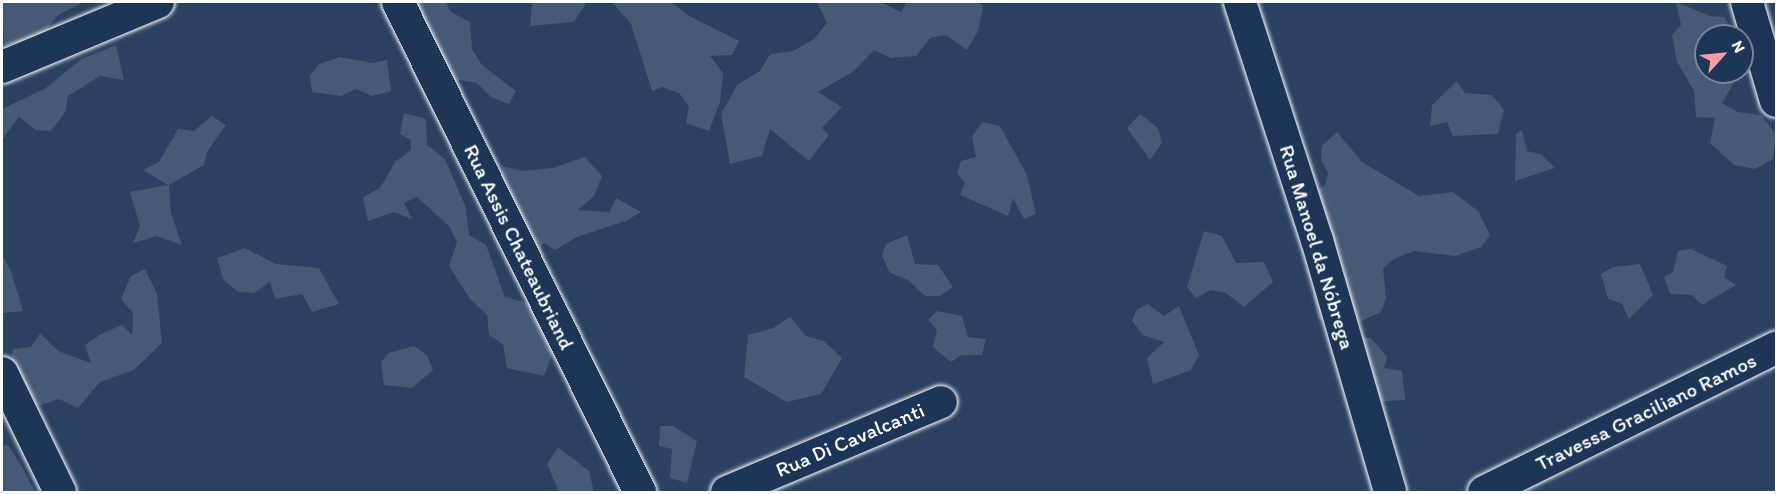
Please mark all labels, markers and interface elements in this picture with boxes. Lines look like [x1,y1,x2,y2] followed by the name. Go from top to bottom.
[1694,24,1754,84] north arrow
[1728,37,1750,56] text: N
[458,140,580,354] street label: Rua Assis Chateaubriand
[1274,142,1360,352] street label: Rua Manoel da Nóbrega
[1531,347,1761,477] street label: Travessa Graciliano Ramos
[772,397,928,483] street label: Rua Di Cavalcanti

